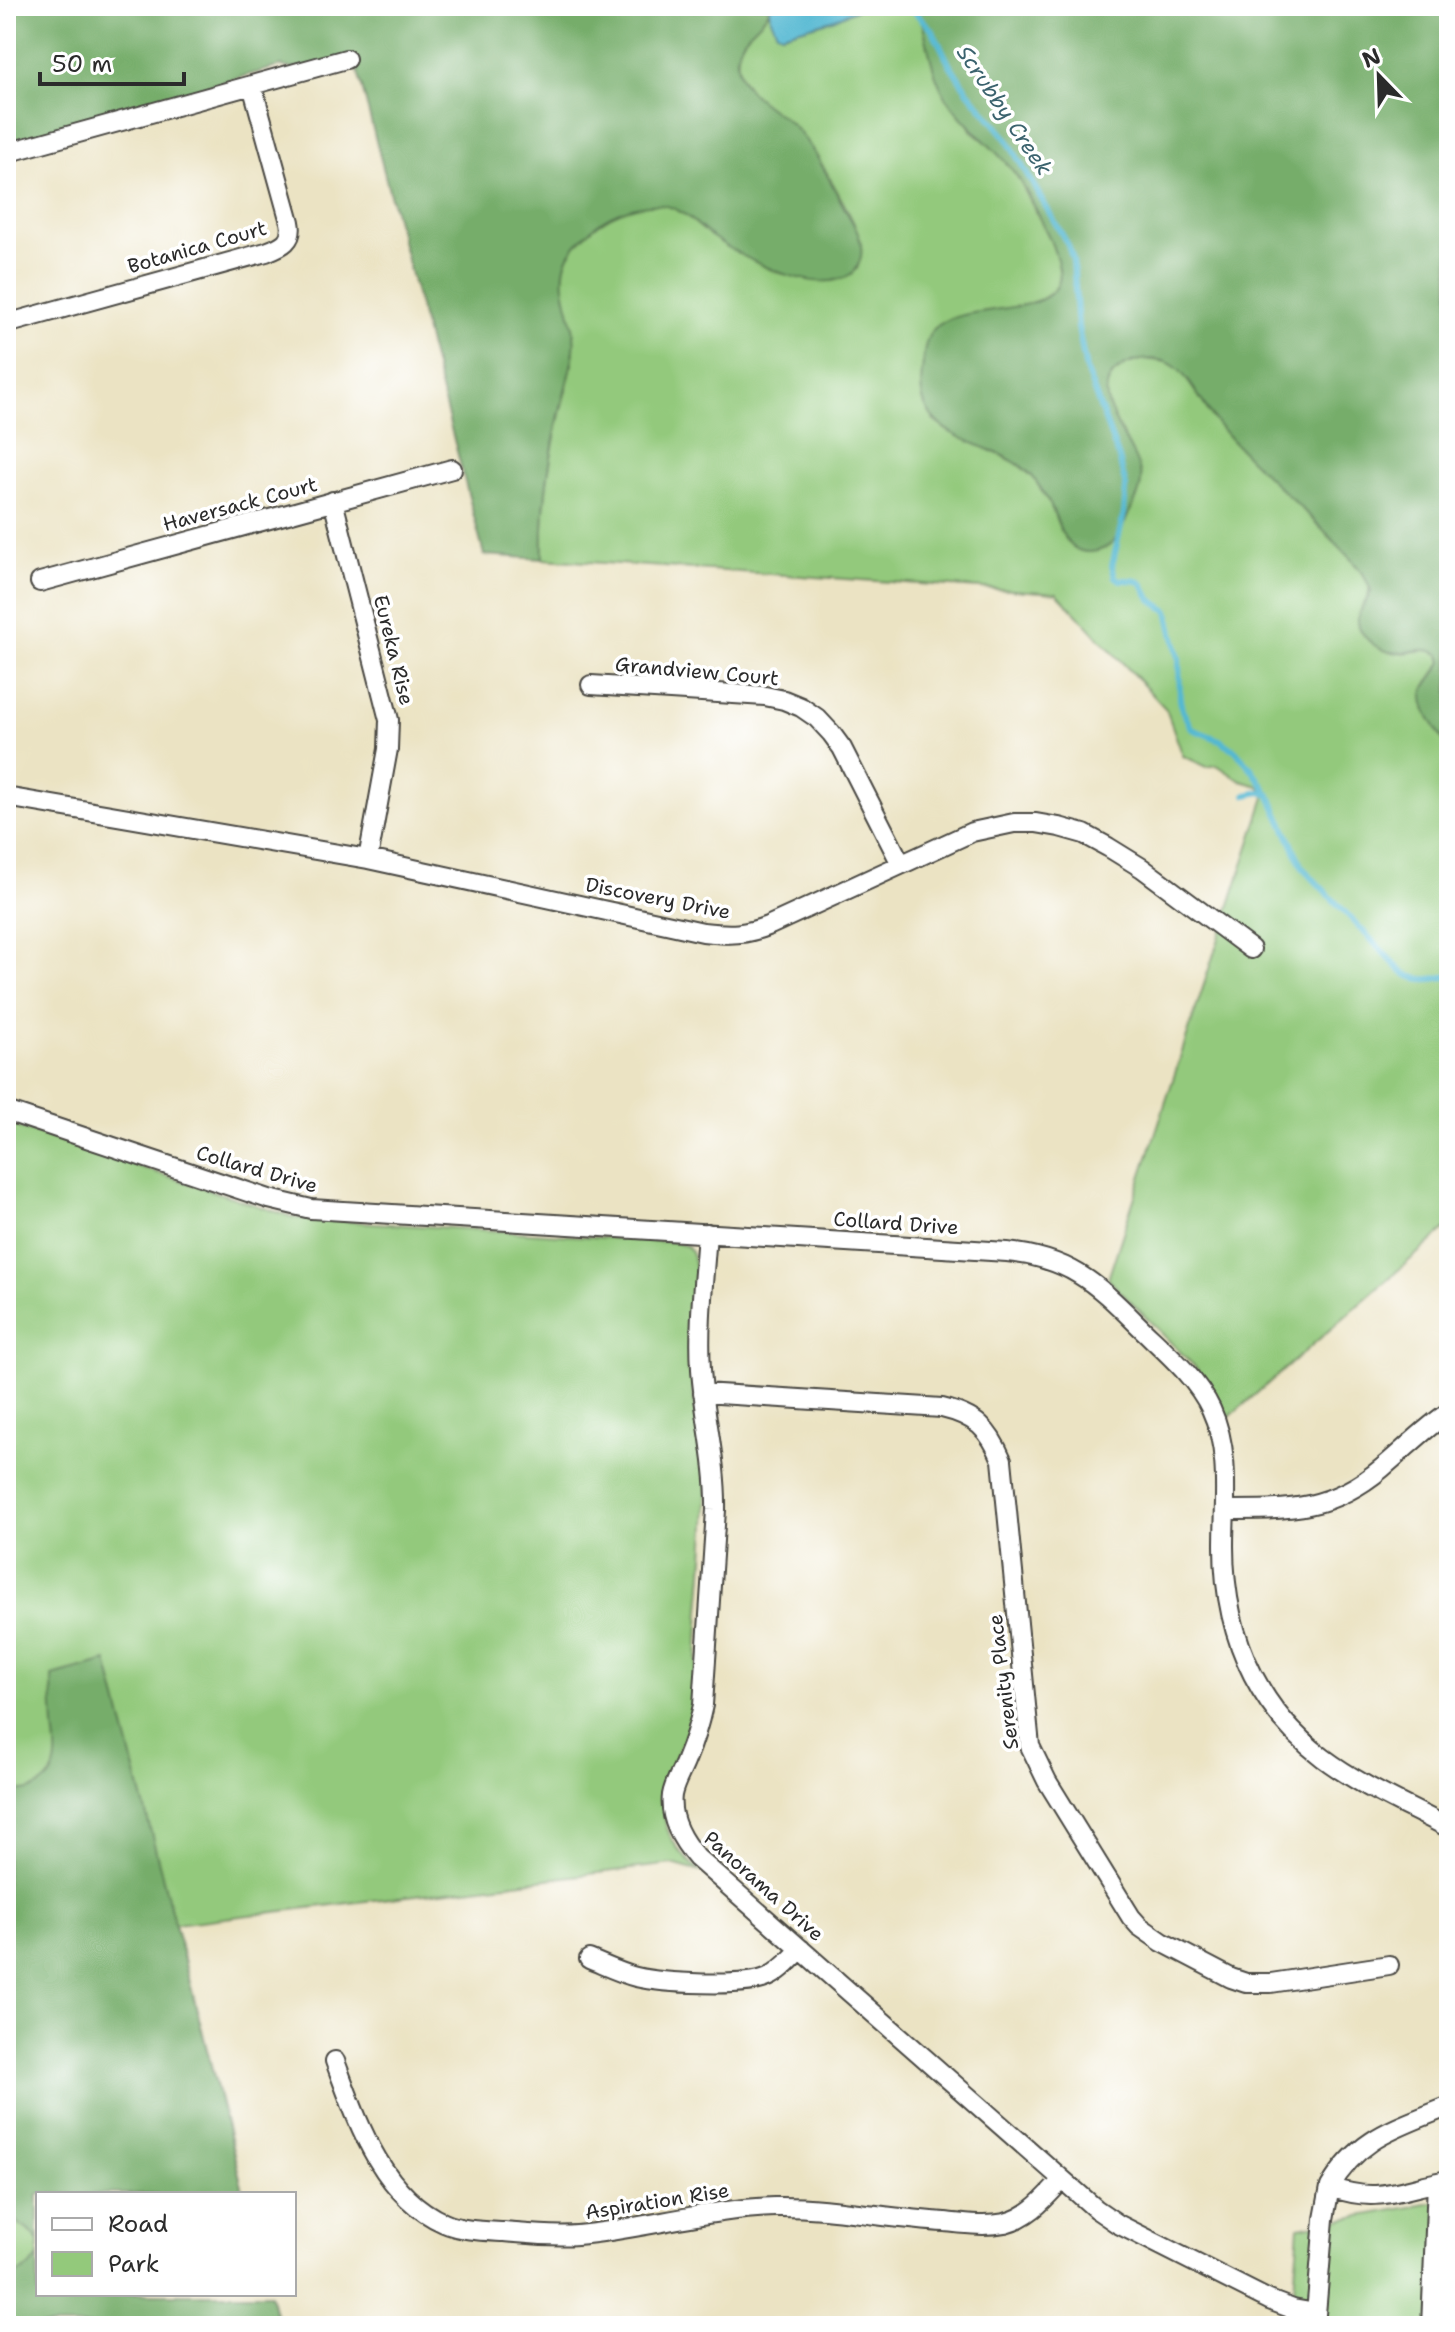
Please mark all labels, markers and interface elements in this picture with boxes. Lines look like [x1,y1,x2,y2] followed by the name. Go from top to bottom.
[40,36,184,86] scale bar
[1339,36,1419,116] north arrow
[950,39,1059,181] water label: Scrubby Creek
[1358,41,1385,75] text: N
[52,48,112,80] text: 50 m
[124,215,270,279] street label: Botanica Court
[160,471,320,537] street label: Haversack Court
[368,592,420,708] street label: Eureka Rise
[614,651,780,691] street label: Grandview Court
[583,871,733,925] street label: Discovery Drive
[193,1139,321,1199] street label: Collard Drive
[833,1206,959,1240] street label: Collard Drive
[982,1613,1024,1751] street label: Serenity Place
[698,1825,830,1947] street label: Panorama Drive
[583,2177,731,2225] street label: Aspiration Rise
[36,2192,296,2296] legend
[108,2208,168,2240] text: Road
[108,2248,160,2280] text: Park

